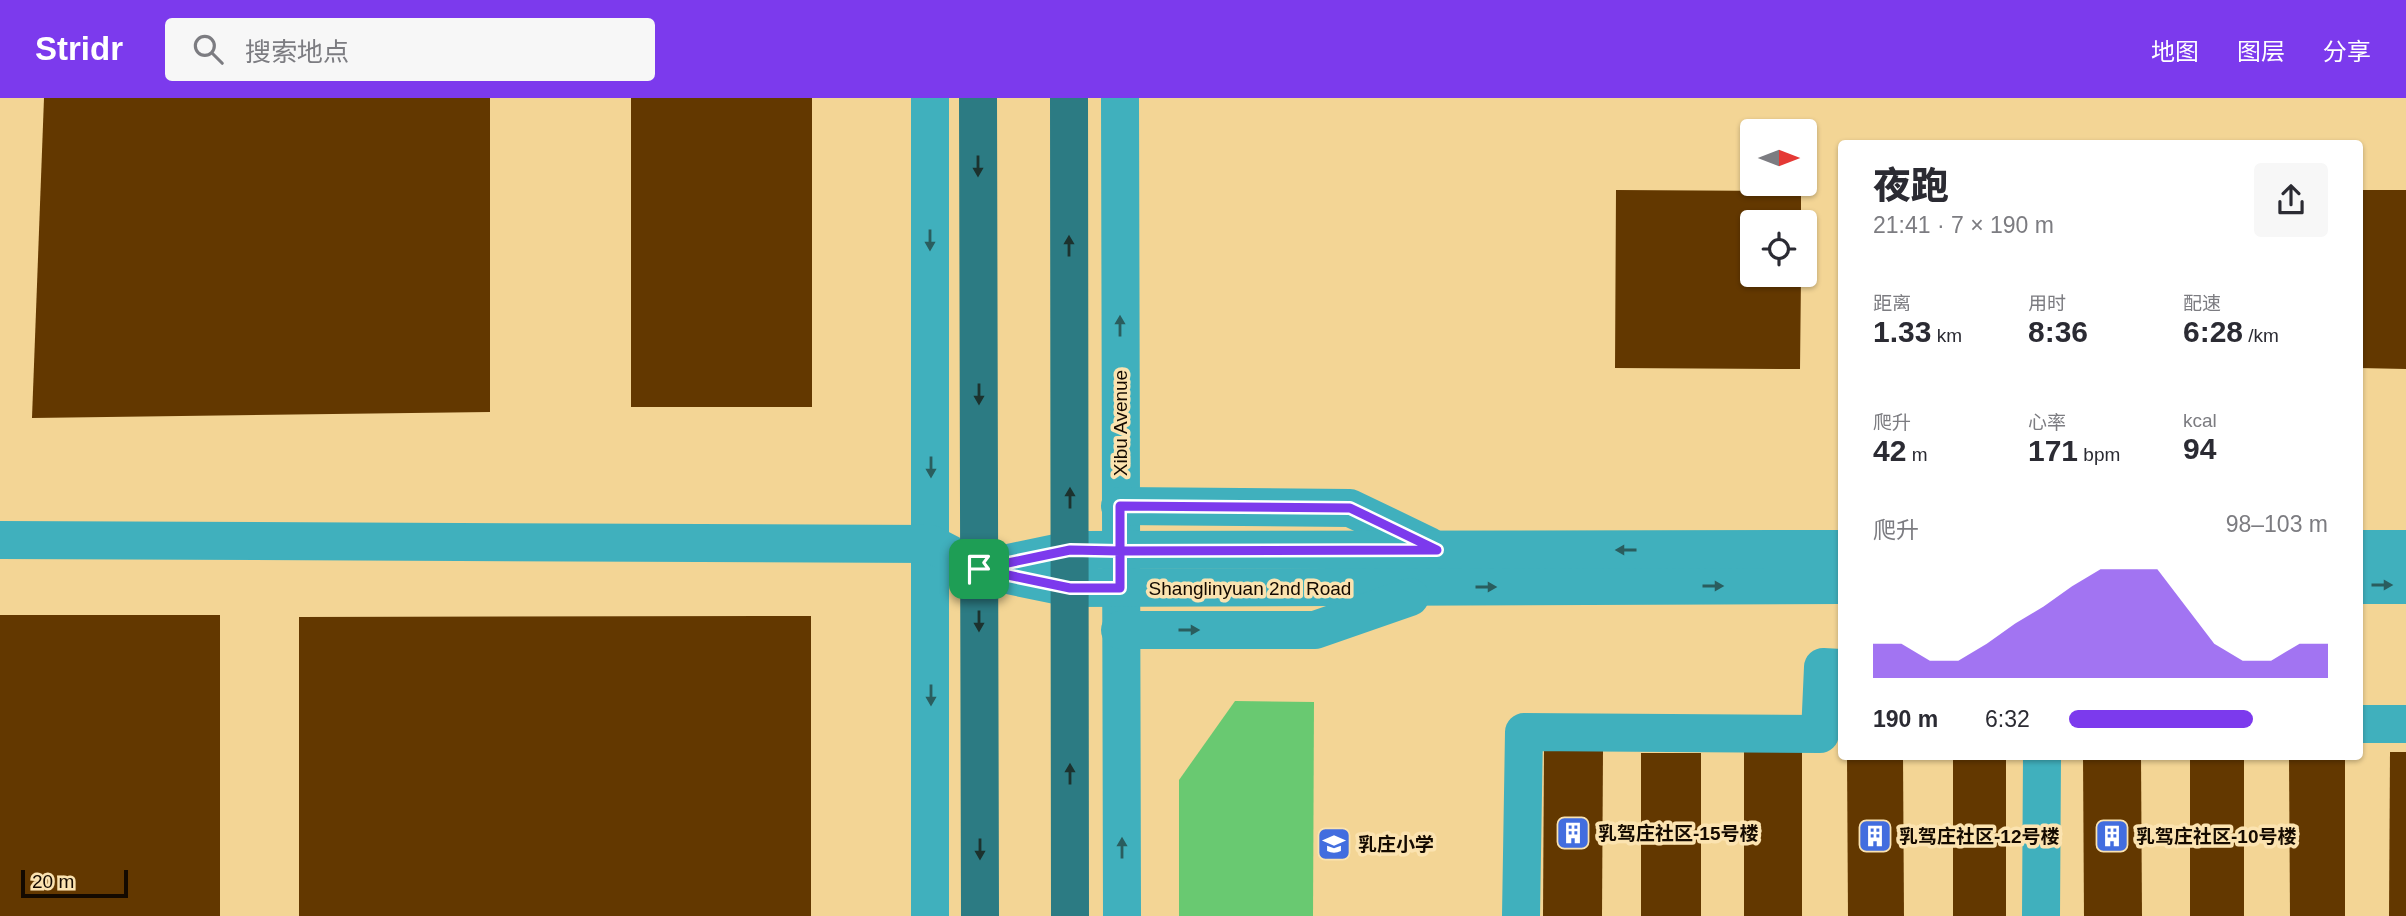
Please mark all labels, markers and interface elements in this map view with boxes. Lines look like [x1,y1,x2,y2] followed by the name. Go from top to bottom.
[165,18,655,81] search box
[35,30,123,67] text: Stridr
[189,30,227,68] icon: search
[245,37,349,67] text: 搜索地点
[2151,38,2199,65] text: 地图
[2237,38,2285,65] text: 图层
[2323,38,2371,65] text: 分享
[1740,119,1816,196] north arrow
[1740,119,1817,287] map controls
[972,155,984,177] one-way arrow
[2254,163,2328,237] button: share
[1873,165,1949,207] text: 夜跑
[1740,210,1817,287] button: locate
[1873,212,2054,238] text: 21:41 · 7 × 190 m
[924,229,936,251] one-way arrow
[1063,235,1075,257] one-way arrow
[1873,293,1911,314] text: 距离
[2028,293,2066,314] text: 用时
[2183,293,2221,314] text: 配速
[1114,315,1126,337] one-way arrow
[1873,315,1931,348] text: 1.33
[2028,315,2088,348] text: 8:36
[2183,315,2243,348] text: 6:28
[1931,325,1962,346] text: km
[2243,325,2279,346] text: /km
[1110,370,1131,476] street label: Xibu Avenue
[973,383,985,405] one-way arrow
[2183,410,2217,431] text: kcal
[1873,412,1911,433] text: 爬升
[2028,412,2066,433] text: 心率
[2183,432,2216,465] text: 94
[1873,434,1906,467] text: 42
[2028,434,2078,467] text: 171
[1906,444,1927,465] text: m
[2078,444,2120,465] text: bpm
[925,456,937,478] one-way arrow
[1064,487,1076,509] one-way arrow
[2226,511,2328,537] text: 98–103 m
[1873,517,1919,543] text: 爬升
[949,539,1009,599] pin
[1615,544,1637,556] one-way arrow
[960,550,998,588] icon: arrive
[1149,578,1351,599] street label: Shanglinyuan 2nd Road
[2372,579,2394,591] one-way arrow
[1703,580,1725,592] one-way arrow
[1475,581,1497,593] one-way arrow
[973,610,985,632] one-way arrow
[1178,624,1200,636] one-way arrow
[925,684,937,706] one-way arrow
[1873,706,1938,732] text: 190 m
[1985,706,2030,732] text: 6:32
[1064,763,1076,785] one-way arrow
[1554,814,1592,852] building icon: 乳驾庄社区-15号楼
[1856,817,1894,855] building icon: 乳驾庄社区-12号楼
[2093,817,2131,855] building icon: 乳驾庄社区-10号楼
[1598,823,1758,844] place label: 乳驾庄社区-15号楼
[1315,825,1353,863] school or university icon: 乳庄小学
[1899,826,2059,847] place label: 乳驾庄社区-12号楼
[2136,826,2296,847] place label: 乳驾庄社区-10号楼
[1358,834,1434,855] place label: 乳庄小学
[1116,837,1127,859] one-way arrow
[974,838,986,860] one-way arrow
[21,867,128,899] scale bar
[32,871,74,892] text: 20 m

